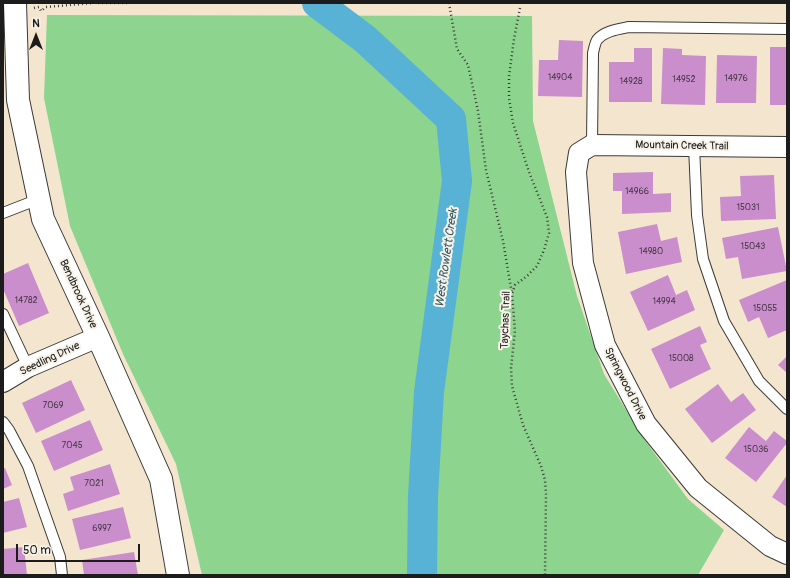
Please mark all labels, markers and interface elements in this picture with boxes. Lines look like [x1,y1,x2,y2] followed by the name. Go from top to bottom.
[16,16,56,56] north arrow
[32,17,40,30] text: N
[548,73,572,83] house number: 14904
[724,74,748,84] house number: 14976
[672,75,696,85] house number: 14952
[620,77,642,87] house number: 14928
[635,139,729,153] street label: Mountain Creek Trail
[625,187,649,197] house number: 14966
[736,203,760,213] house number: 15031
[433,208,461,308] water label: West Rowlett Creek
[741,242,765,252] house number: 15043
[639,247,663,257] house number: 14980
[56,257,100,331] street label: Bendbrook Drive
[498,291,514,349] street label: Taychas Trail
[14,296,38,306] house number: 14782
[652,297,676,307] house number: 14994
[753,304,777,314] house number: 15055
[18,339,82,379] street label: Seedling Drive
[601,346,649,422] street label: Springwood Drive
[668,354,694,364] house number: 15008
[43,401,63,411] house number: 7069
[61,441,83,451] house number: 7045
[744,445,768,455] house number: 15036
[84,479,104,489] house number: 7021
[92,524,112,534] house number: 6997
[18,536,142,562] scale bar
[23,543,51,558] text: 50 m

